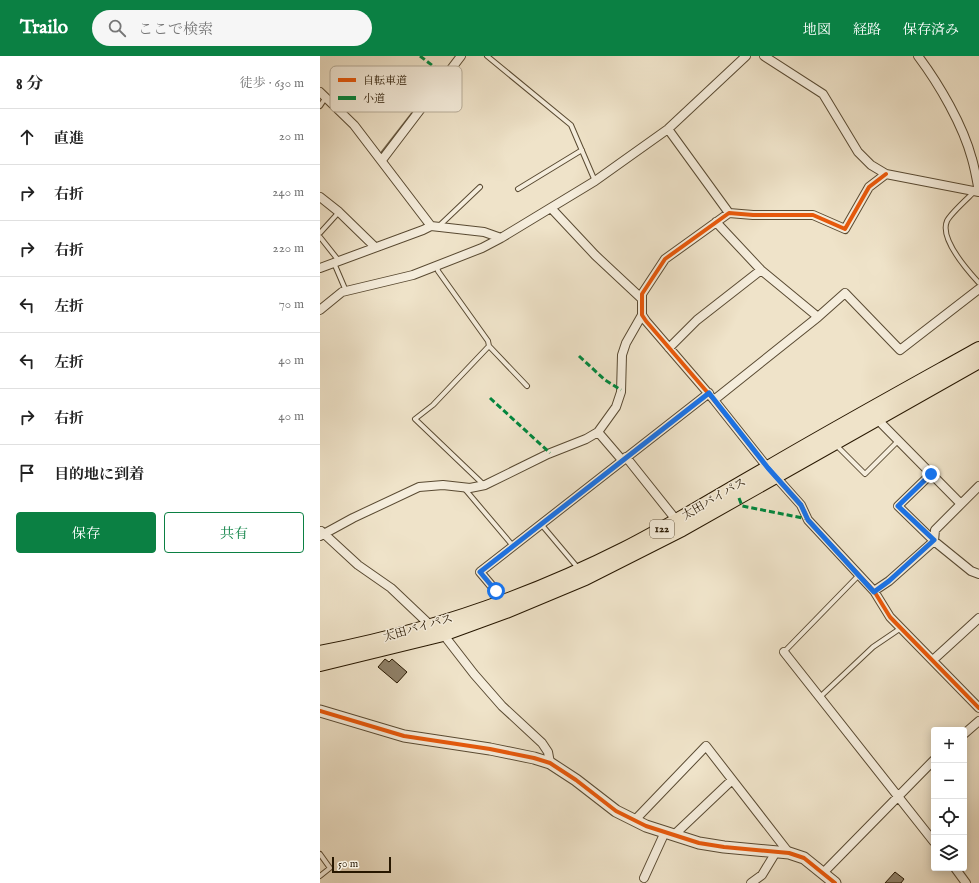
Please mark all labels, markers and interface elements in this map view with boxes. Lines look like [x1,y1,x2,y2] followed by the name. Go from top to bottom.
[92,10,372,46] search box
[20,16,68,40] text: Trailo
[106,17,128,39] icon: search
[138,20,213,39] text: ここで検索
[803,21,831,39] text: 地図
[853,21,881,39] text: 経路
[903,21,959,39] text: 保存済み
[330,66,462,112] legend
[16,74,43,95] text: 8 分
[363,74,407,88] text: 自転車道
[240,75,304,92] text: 徒歩 · 630 m
[363,92,385,106] text: 小道
[16,126,38,148] icon: ahead
[279,128,304,145] text: 20 m
[54,129,84,148] text: 直進
[16,182,38,204] icon: right
[272,184,304,201] text: 240 m
[54,185,84,204] text: 右折
[16,238,38,260] icon: right
[273,240,304,257] text: 220 m
[54,241,84,260] text: 右折
[16,294,38,316] icon: left
[279,296,304,313] text: 70 m
[54,297,84,316] text: 左折
[16,350,38,372] icon: left
[278,352,304,369] text: 40 m
[54,353,84,372] text: 左折
[16,406,38,428] icon: right
[278,408,304,425] text: 40 m
[54,409,84,428] text: 右折
[16,462,38,484] icon: arrive
[54,465,144,484] text: 目的地に到着
[922,465,940,483] route end
[679,475,749,523] street label: 太田バイパス
[16,512,156,553] button: 保存
[164,512,304,553] button: 共有
[650,520,674,538] road number: 122
[487,582,505,600] route start
[381,611,455,645] street label: 太田バイパス
[931,727,967,871] map controls
[931,727,967,763] button: +
[931,763,967,799] button: −
[931,799,967,835] button: locate
[931,835,967,871] button: layers
[332,855,391,874] scale bar
[338,857,358,871] text: 50 m

